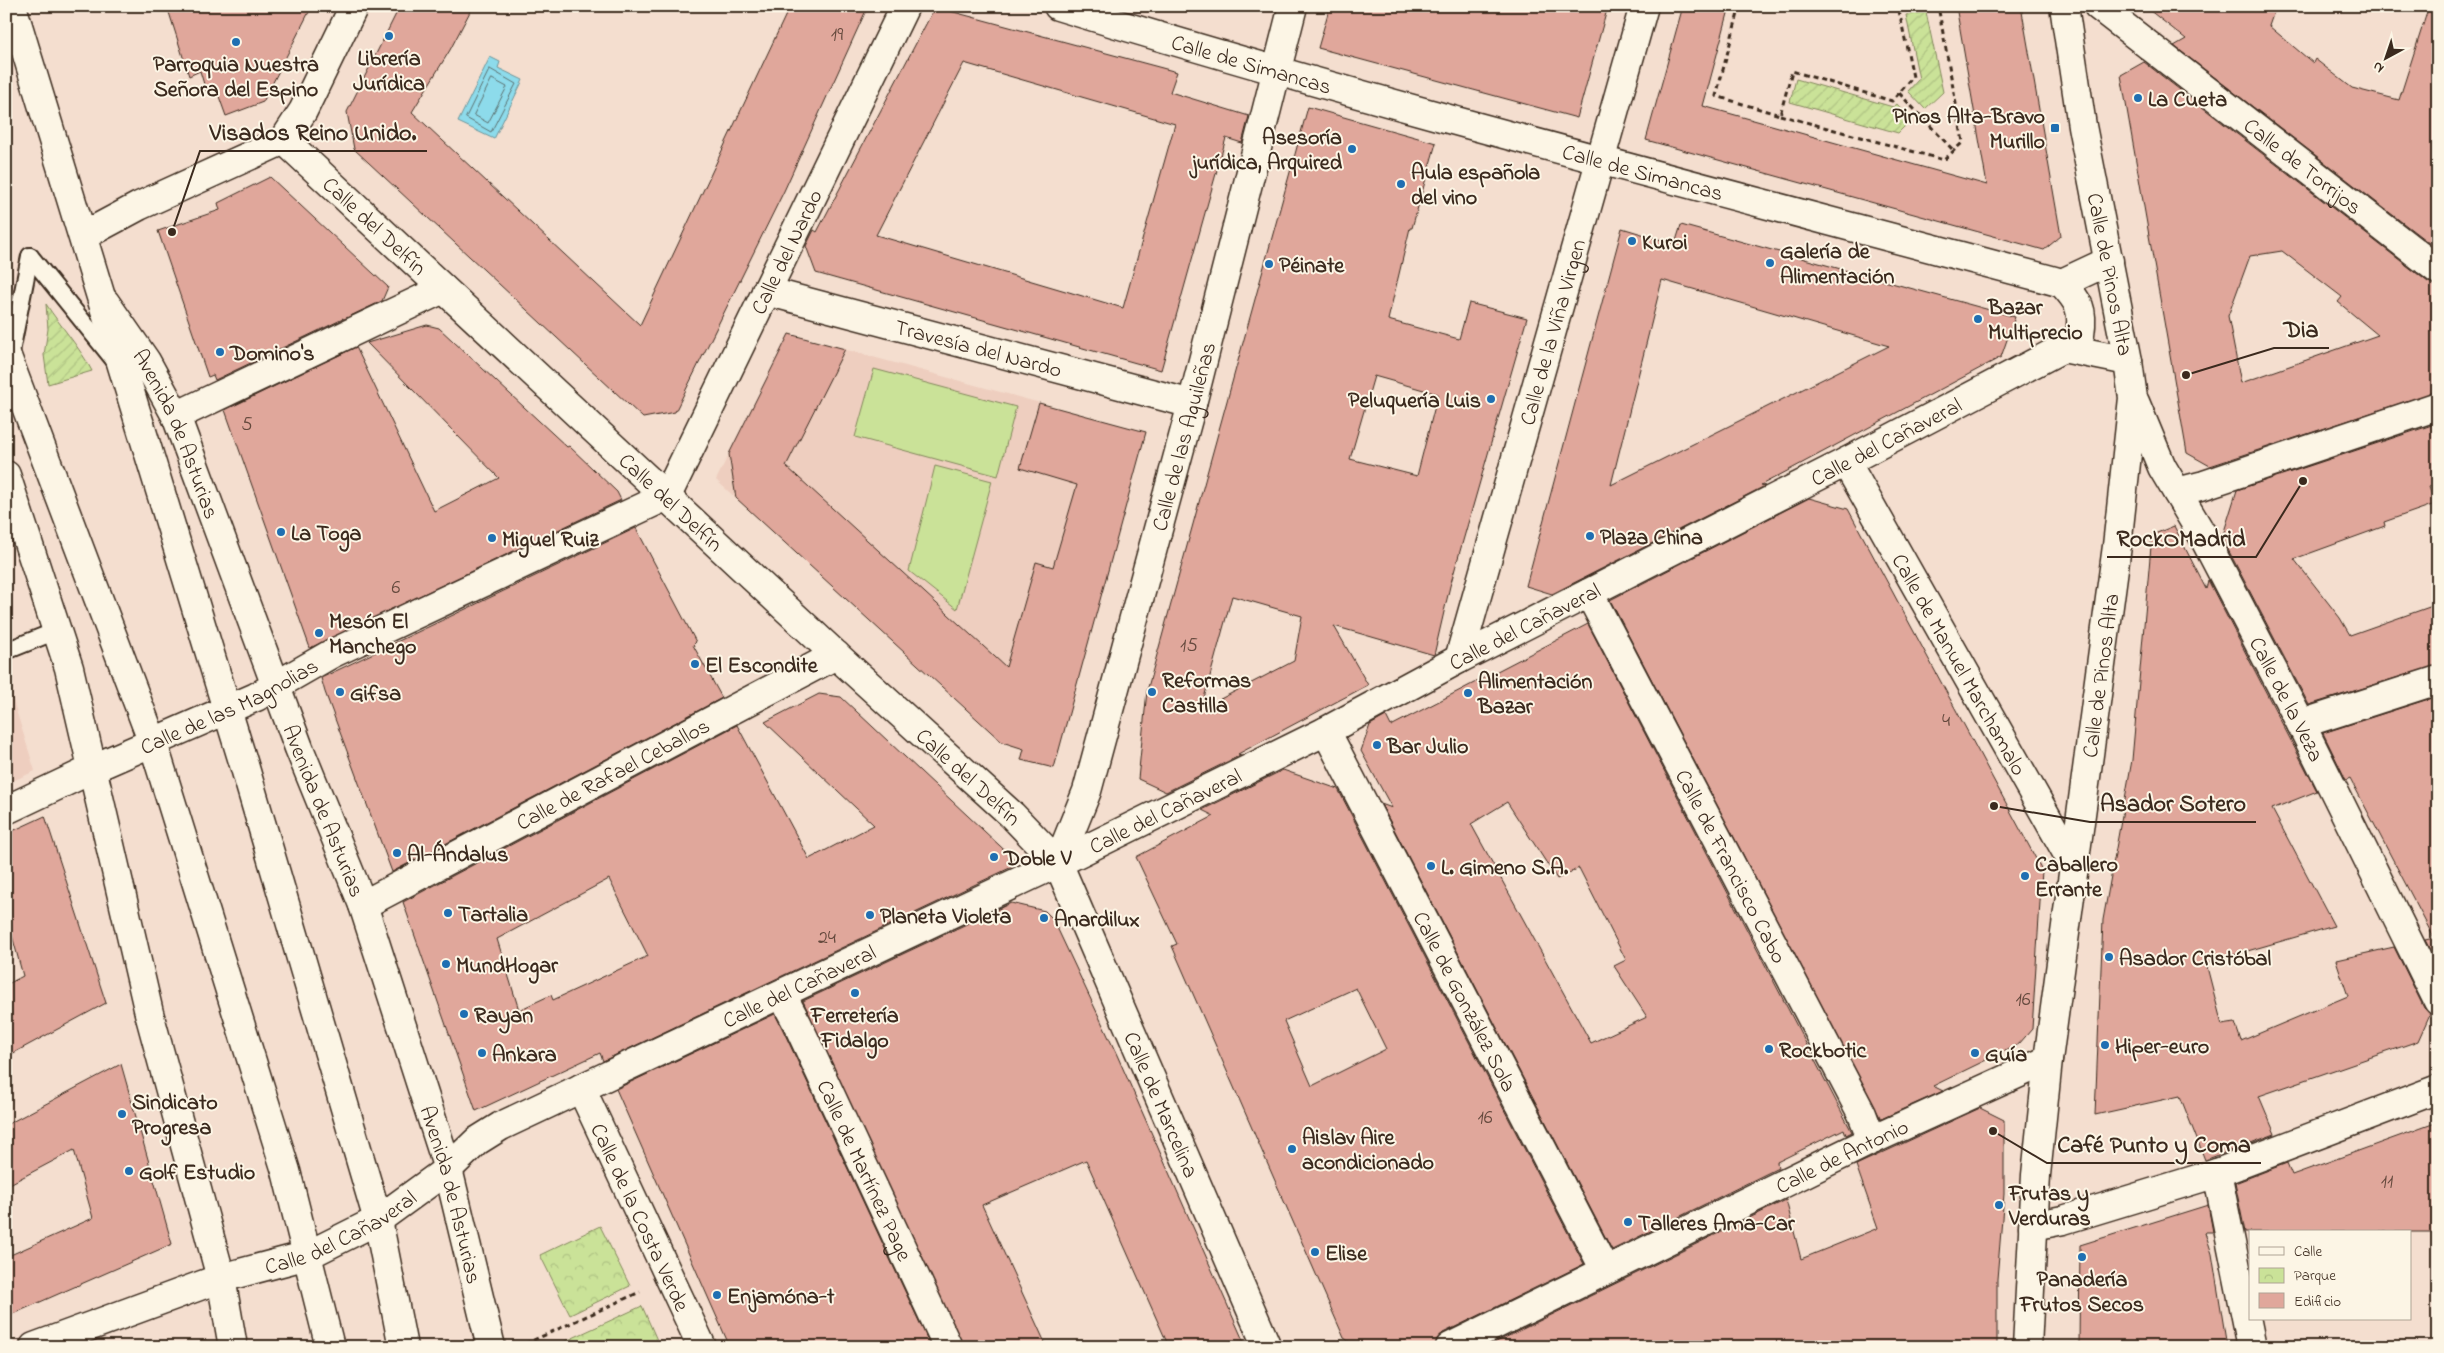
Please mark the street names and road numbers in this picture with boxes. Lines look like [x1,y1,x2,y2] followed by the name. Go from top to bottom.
[1167,28,1335,105] street label: Calle de Simancas
[2235,112,2368,224] street label: Calle de Torrijos
[1558,138,1726,211] street label: Calle de Simancas
[314,170,433,285] street label: Calle del Delfín
[744,185,832,321] street label: Calle del Nardo
[2077,190,2140,359] street label: Calle de Pinos Alta
[1513,236,1596,430] street label: Calle de la Viña Virgen
[891,313,1065,388] street label: Travesía del Nardo
[1145,339,1226,535] street label: Calle de las Aguileñas
[123,343,226,524] street label: Avenida de Asturias
[1806,391,1968,496] street label: Calle del Cañaveral
[610,447,729,561] street label: Calle del Delfín
[1882,549,2033,782] street label: Calle de Manuel Marchamalo
[1444,576,1607,680] street label: Calle del Cañaveral
[2076,592,2129,760] street label: Calle de Pinos Alta
[2239,632,2330,768] street label: Calle de la Veza
[136,651,325,765] street label: Calle de las Magnolias
[511,711,716,840] street label: Calle de Rafael Ceballos
[273,721,371,903] street label: Avenida de Asturias
[907,722,1027,834] street label: Calle del Delfín
[1085,762,1248,864] street label: Calle del Cañaveral
[1665,764,1793,970] street label: Calle de Francisco Cabo
[1403,906,1523,1098] street label: Calle de González Sola
[718,938,882,1038] street label: Calle del Cañaveral
[1114,1027,1205,1184] street label: Calle de Marcelina
[807,1076,919,1267] street label: Calle de Martínez Page
[410,1102,488,1288] street label: Avenida de Asturias
[1771,1112,1914,1204] street label: Calle de Antonio
[581,1119,696,1317] street label: Calle de la Costa Verde
[262,1184,424,1285] street label: Calle del Cañaveral

